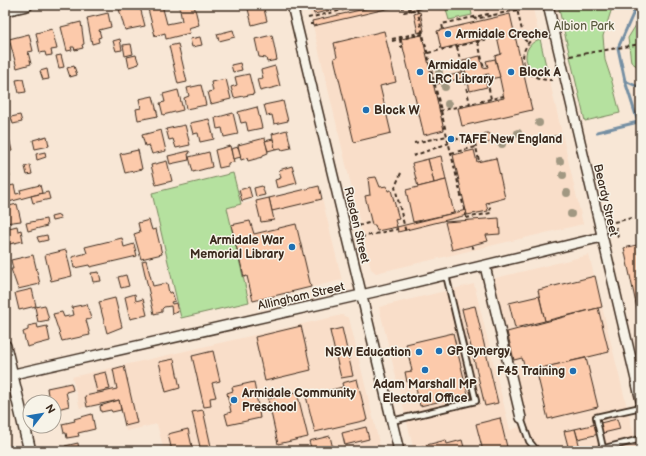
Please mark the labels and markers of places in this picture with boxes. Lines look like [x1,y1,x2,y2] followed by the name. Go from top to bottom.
[455,27,548,42] place label: Armidale Creche
[443,29,453,39] marker: Armidale Creche
[427,58,494,87] place label: Armidale LRC Library
[519,65,561,80] place label: Block A
[415,67,425,77] marker: Armidale LRC Library
[506,67,516,77] marker: Block A
[374,103,420,118] place label: Block W
[361,105,371,115] marker: Block W
[459,132,562,147] place label: TAFE New England
[446,134,456,144] marker: TAFE New England
[190,233,284,262] place label: Armidale War Memorial Library
[287,242,297,252] marker: Armidale War Memorial Library
[447,344,510,359] place label: GP Synergy
[325,345,411,360] place label: NSW Education
[434,346,444,356] marker: GP Synergy
[414,347,424,357] marker: NSW Education
[497,364,565,379] place label: F45 Training
[420,365,430,375] marker: Adam Marshall MP Electoral Office
[568,366,578,376] marker: F45 Training
[372,377,477,406] place label: Adam Marshall MP Electoral Office
[241,386,356,415] place label: Armidale Community Preschool
[229,395,239,405] marker: Armidale Community Preschool

